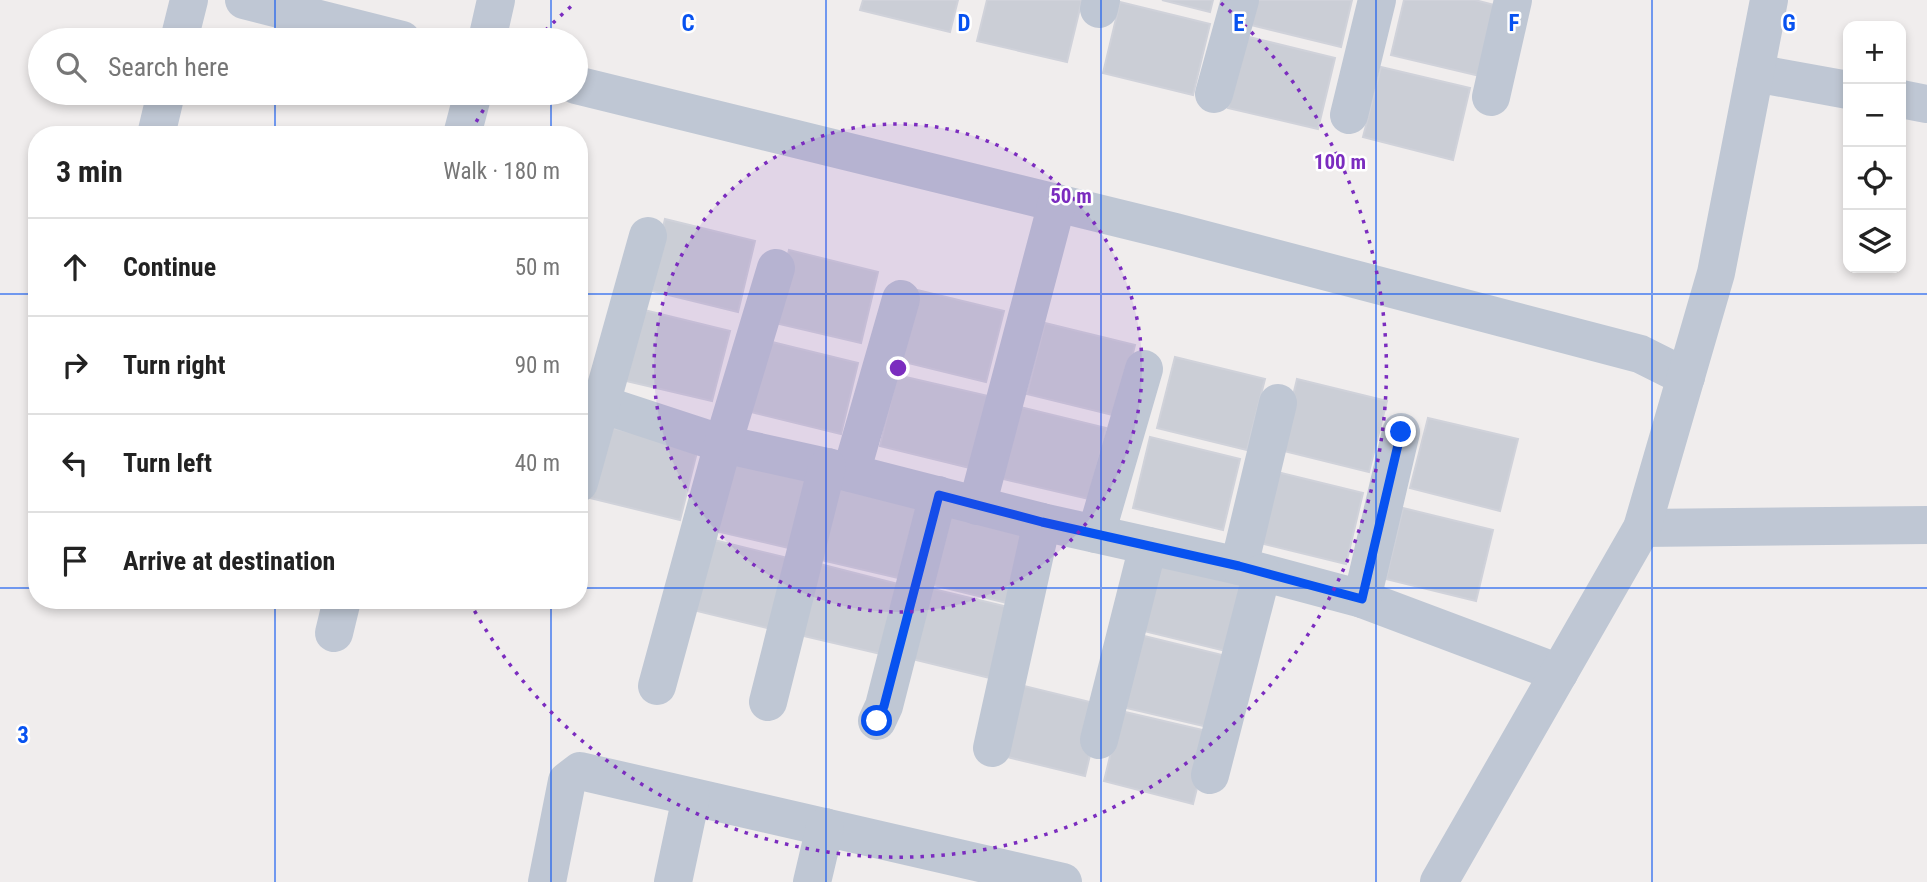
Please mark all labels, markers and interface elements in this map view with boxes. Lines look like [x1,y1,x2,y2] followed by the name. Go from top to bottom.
[681,10,695,37] text: C
[958,10,971,37] text: D
[1233,10,1245,37] text: E
[1509,10,1520,37] text: F
[1782,10,1796,37] text: G
[1843,21,1906,273] map controls
[1843,21,1906,84] button: +
[28,28,588,105] search box
[52,48,90,86] icon: search
[108,52,229,82] text: Search here
[1843,84,1906,147] button: −
[1843,147,1906,210] button: locate
[1314,150,1366,174] text: 100 m
[56,154,123,189] text: 3 min
[443,158,560,185] text: Walk · 180 m
[1050,184,1092,208] text: 50 m
[1843,210,1906,273] button: layers
[56,248,94,286] icon: ahead
[123,252,216,282] text: Continue
[515,254,560,281] text: 50 m
[56,346,94,384] icon: right
[123,350,225,380] text: Turn right
[515,352,560,379] text: 90 m
[886,356,910,380] centre of rings
[1385,416,1416,447] route end
[56,444,94,482] icon: left
[123,448,212,478] text: Turn left
[515,450,560,477] text: 40 m
[56,542,94,580] icon: arrive
[123,546,335,576] text: Arrive at destination
[861,705,892,736] route start
[17,722,29,749] text: 3

